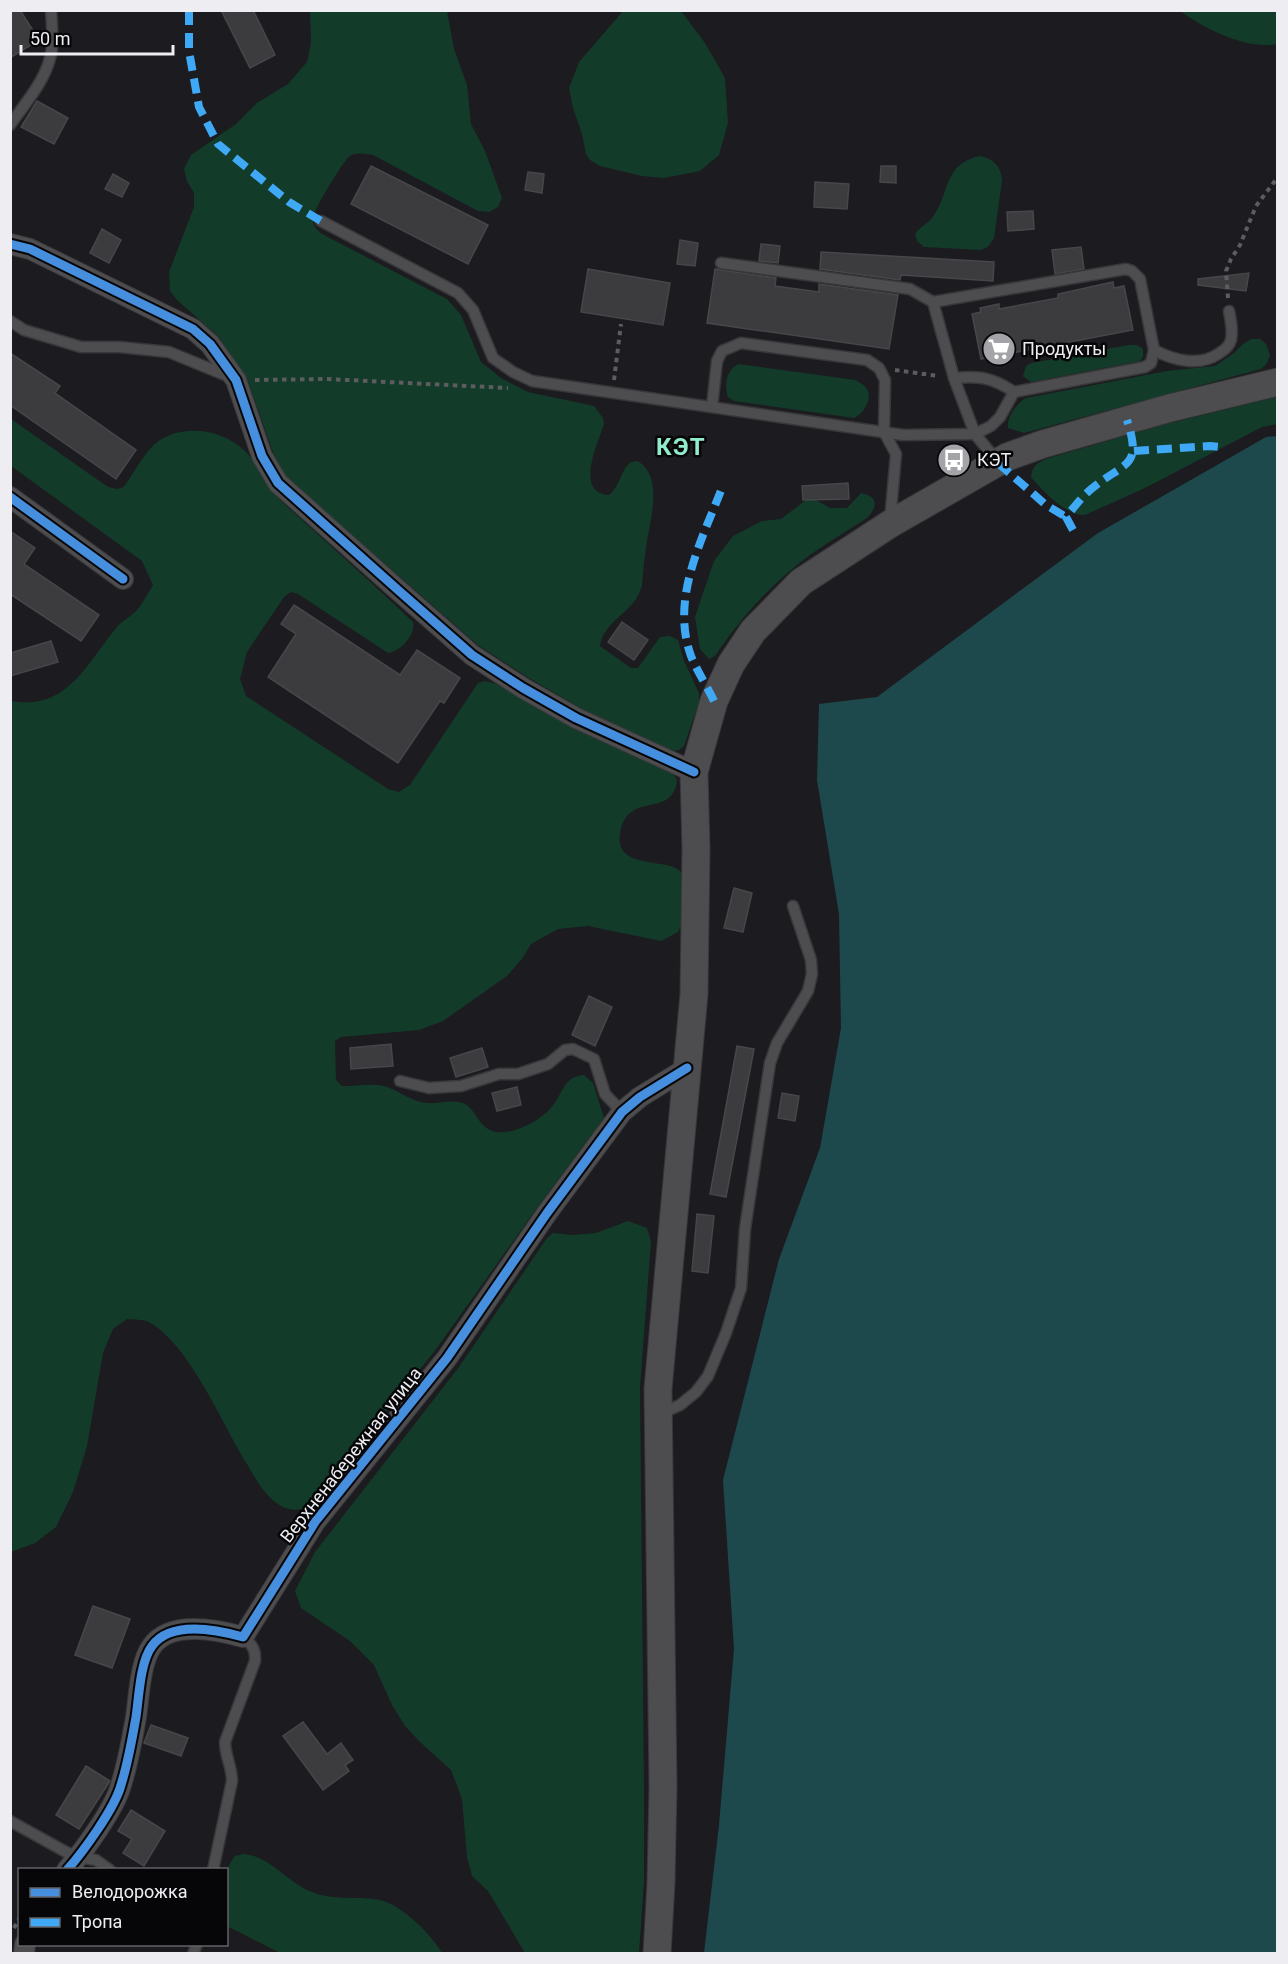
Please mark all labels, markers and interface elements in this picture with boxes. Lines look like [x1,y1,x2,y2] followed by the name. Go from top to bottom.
[21,18,172,56] scale bar
[30,28,70,49] text: 50 m
[981,331,1017,367] supermarket icon: Продукты
[1022,338,1106,359] place label: Продукты
[656,433,706,461] district label: КЭТ
[936,442,972,478] bus stop icon: КЭТ
[977,449,1011,470] place label: КЭТ
[276,1363,426,1547] street label: Верхненабережная улица
[18,1868,228,1946] legend
[72,1881,187,1902] text: Велодорожка
[72,1911,122,1932] text: Тропа

